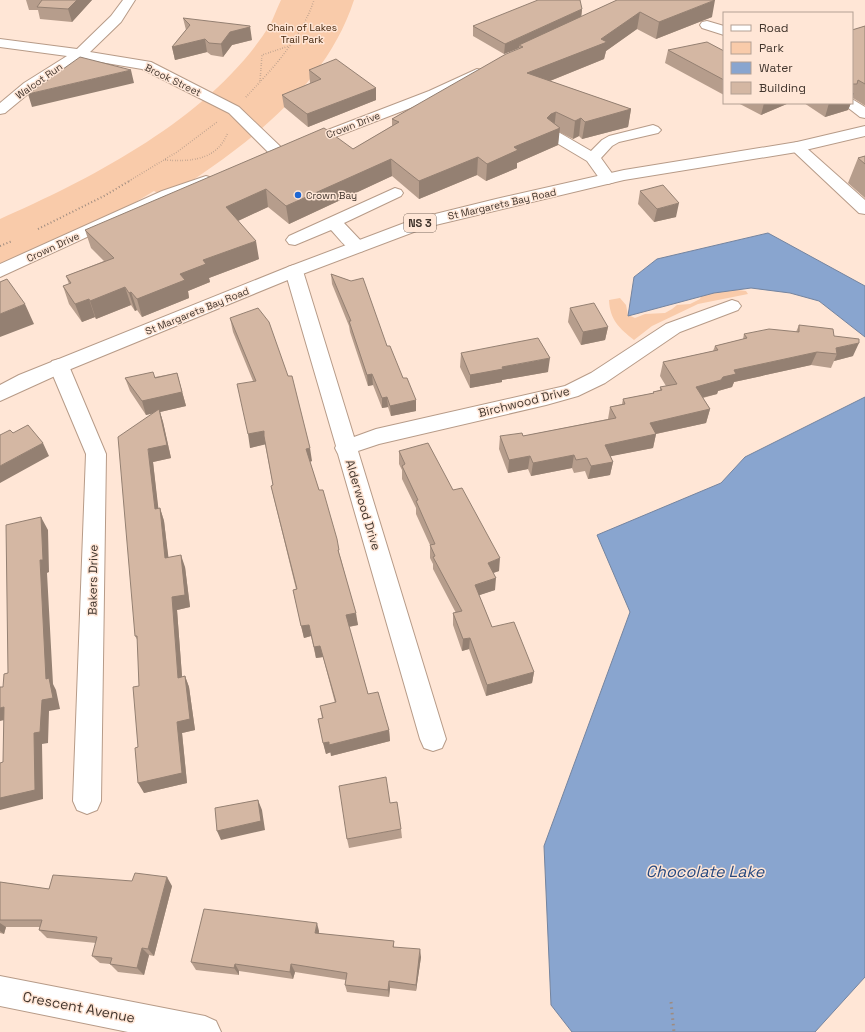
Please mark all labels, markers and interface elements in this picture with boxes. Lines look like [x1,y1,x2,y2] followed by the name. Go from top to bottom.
[723,12,853,104] legend
[759,20,788,36] text: Road
[267,21,337,46] park label: Chain of Lakes Trail Park
[759,40,784,56] text: Park
[13,60,65,102] street label: Walcot Run
[759,60,793,76] text: Water
[143,61,204,99] street label: Brook Street
[759,80,806,96] text: Building
[324,109,382,141] street label: Crown Drive
[447,185,557,223] street label: St Margarets Bay Road
[306,189,357,202] place label: Crown Bay
[293,190,303,200] marker: Crown Bay
[404,214,436,232] road number: NS 3
[25,229,82,265] street label: Crown Drive
[143,284,251,338] street label: St Margarets Bay Road
[477,383,571,421] street label: Birchwood Drive
[342,458,384,552] street label: Alderwood Drive
[84,545,102,615] street label: Bakers Drive
[646,861,765,882] water label: Chocolate Lake
[21,987,137,1027] street label: Crescent Avenue

